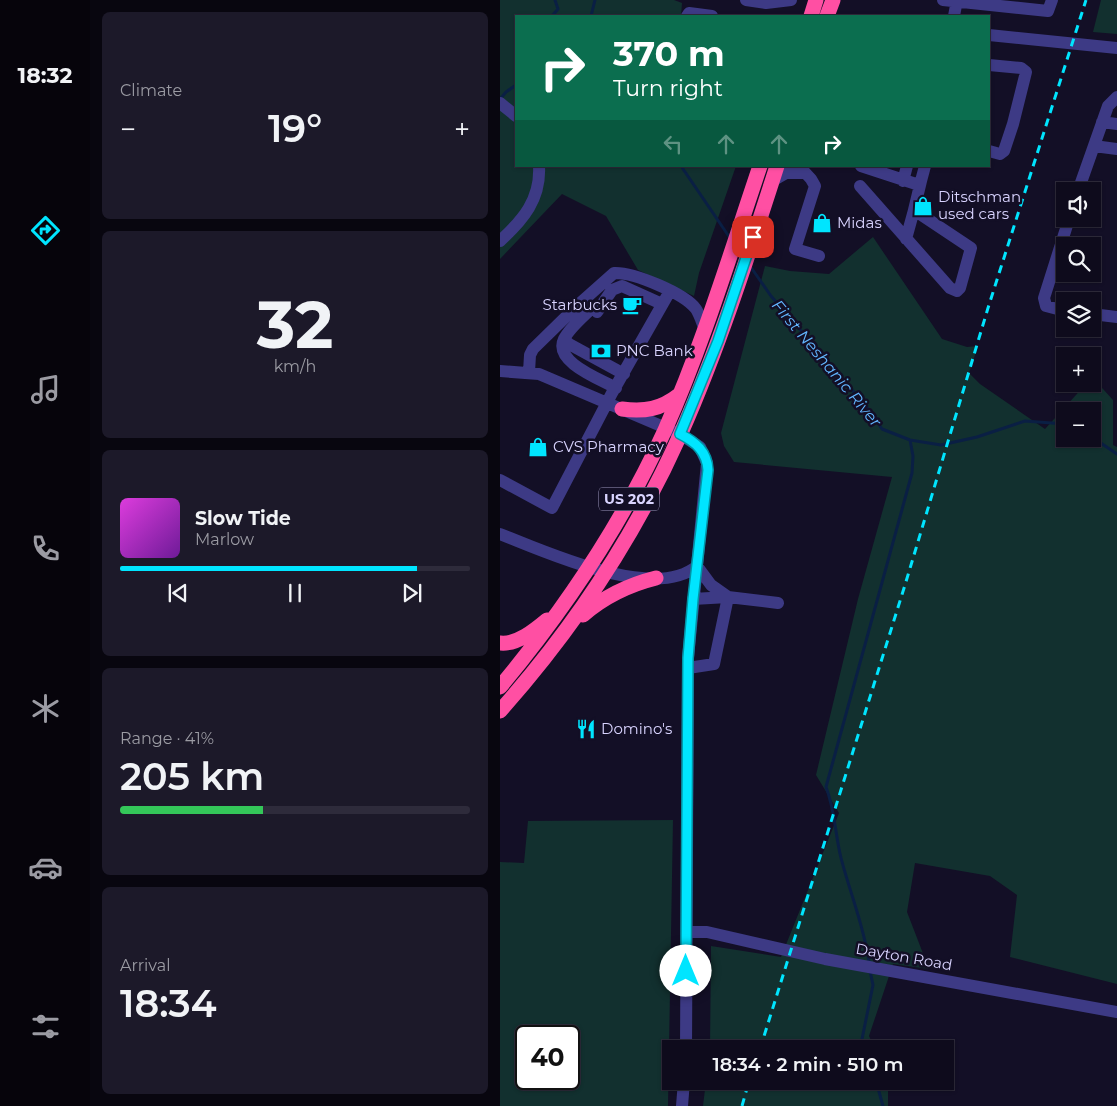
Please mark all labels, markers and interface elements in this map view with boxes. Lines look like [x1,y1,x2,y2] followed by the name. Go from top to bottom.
[613,32,725,75] text: 370 m
[530,35,595,100] icon: right
[18,62,72,89] text: 18:32
[613,75,723,102] text: Turn right
[120,81,182,100] text: Climate
[268,105,322,152] text: 19°
[120,112,136,146] text: −
[454,112,470,146] text: +
[659,130,687,158] icon: left
[712,130,740,158] icon: ahead
[765,130,793,158] icon: ahead
[818,130,846,158] icon: right
[1056,182,1101,447] map controls
[1056,182,1101,227] button: sound
[938,187,1021,223] place label: Ditschman used cars
[912,195,934,217] shop icon: Ditschman used cars
[811,212,833,234] shop icon: Midas
[28,213,63,248] icon: directions
[837,213,882,232] place label: Midas
[732,216,774,258] pin
[739,223,767,251] icon: arrive
[1056,237,1101,282] button: search
[257,285,333,364] text: 32
[1056,292,1101,337] button: layers
[621,294,643,316] cafe icon: Starbucks
[543,295,617,314] place label: Starbucks
[768,296,886,431] water label: First Neshanic River
[590,340,612,362] bank icon: PNC Bank
[616,341,693,360] place label: PNC Bank
[1056,347,1101,392] button: +
[274,357,316,376] text: km/h
[28,372,63,407] icon: music
[1056,402,1101,447] button: −
[527,436,549,458] shop icon: CVS Pharmacy
[553,437,665,456] place label: CVS Pharmacy
[599,488,659,510] road number: US 202
[195,507,291,530] text: Slow Tide
[195,530,254,549] text: Marlow
[28,531,63,566] icon: phone
[164,579,192,607] icon: previous
[281,579,309,607] icon: pause
[398,579,426,607] icon: next
[28,691,63,726] icon: climate
[575,718,597,740] restaurant icon: Domino's
[601,719,672,738] place label: Domino's
[120,729,214,748] text: Range · 41%
[120,753,264,800] text: 205 km
[28,850,63,885] icon: car
[854,939,954,974] street label: Dayton Road
[659,944,711,996] position arrow
[120,956,170,975] text: Arrival
[120,980,216,1027] text: 18:34
[28,1009,63,1044] icon: filters
[515,1025,580,1090] speed limit sign: 40
[712,1053,904,1076] text: 18:34 · 2 min · 510 m

